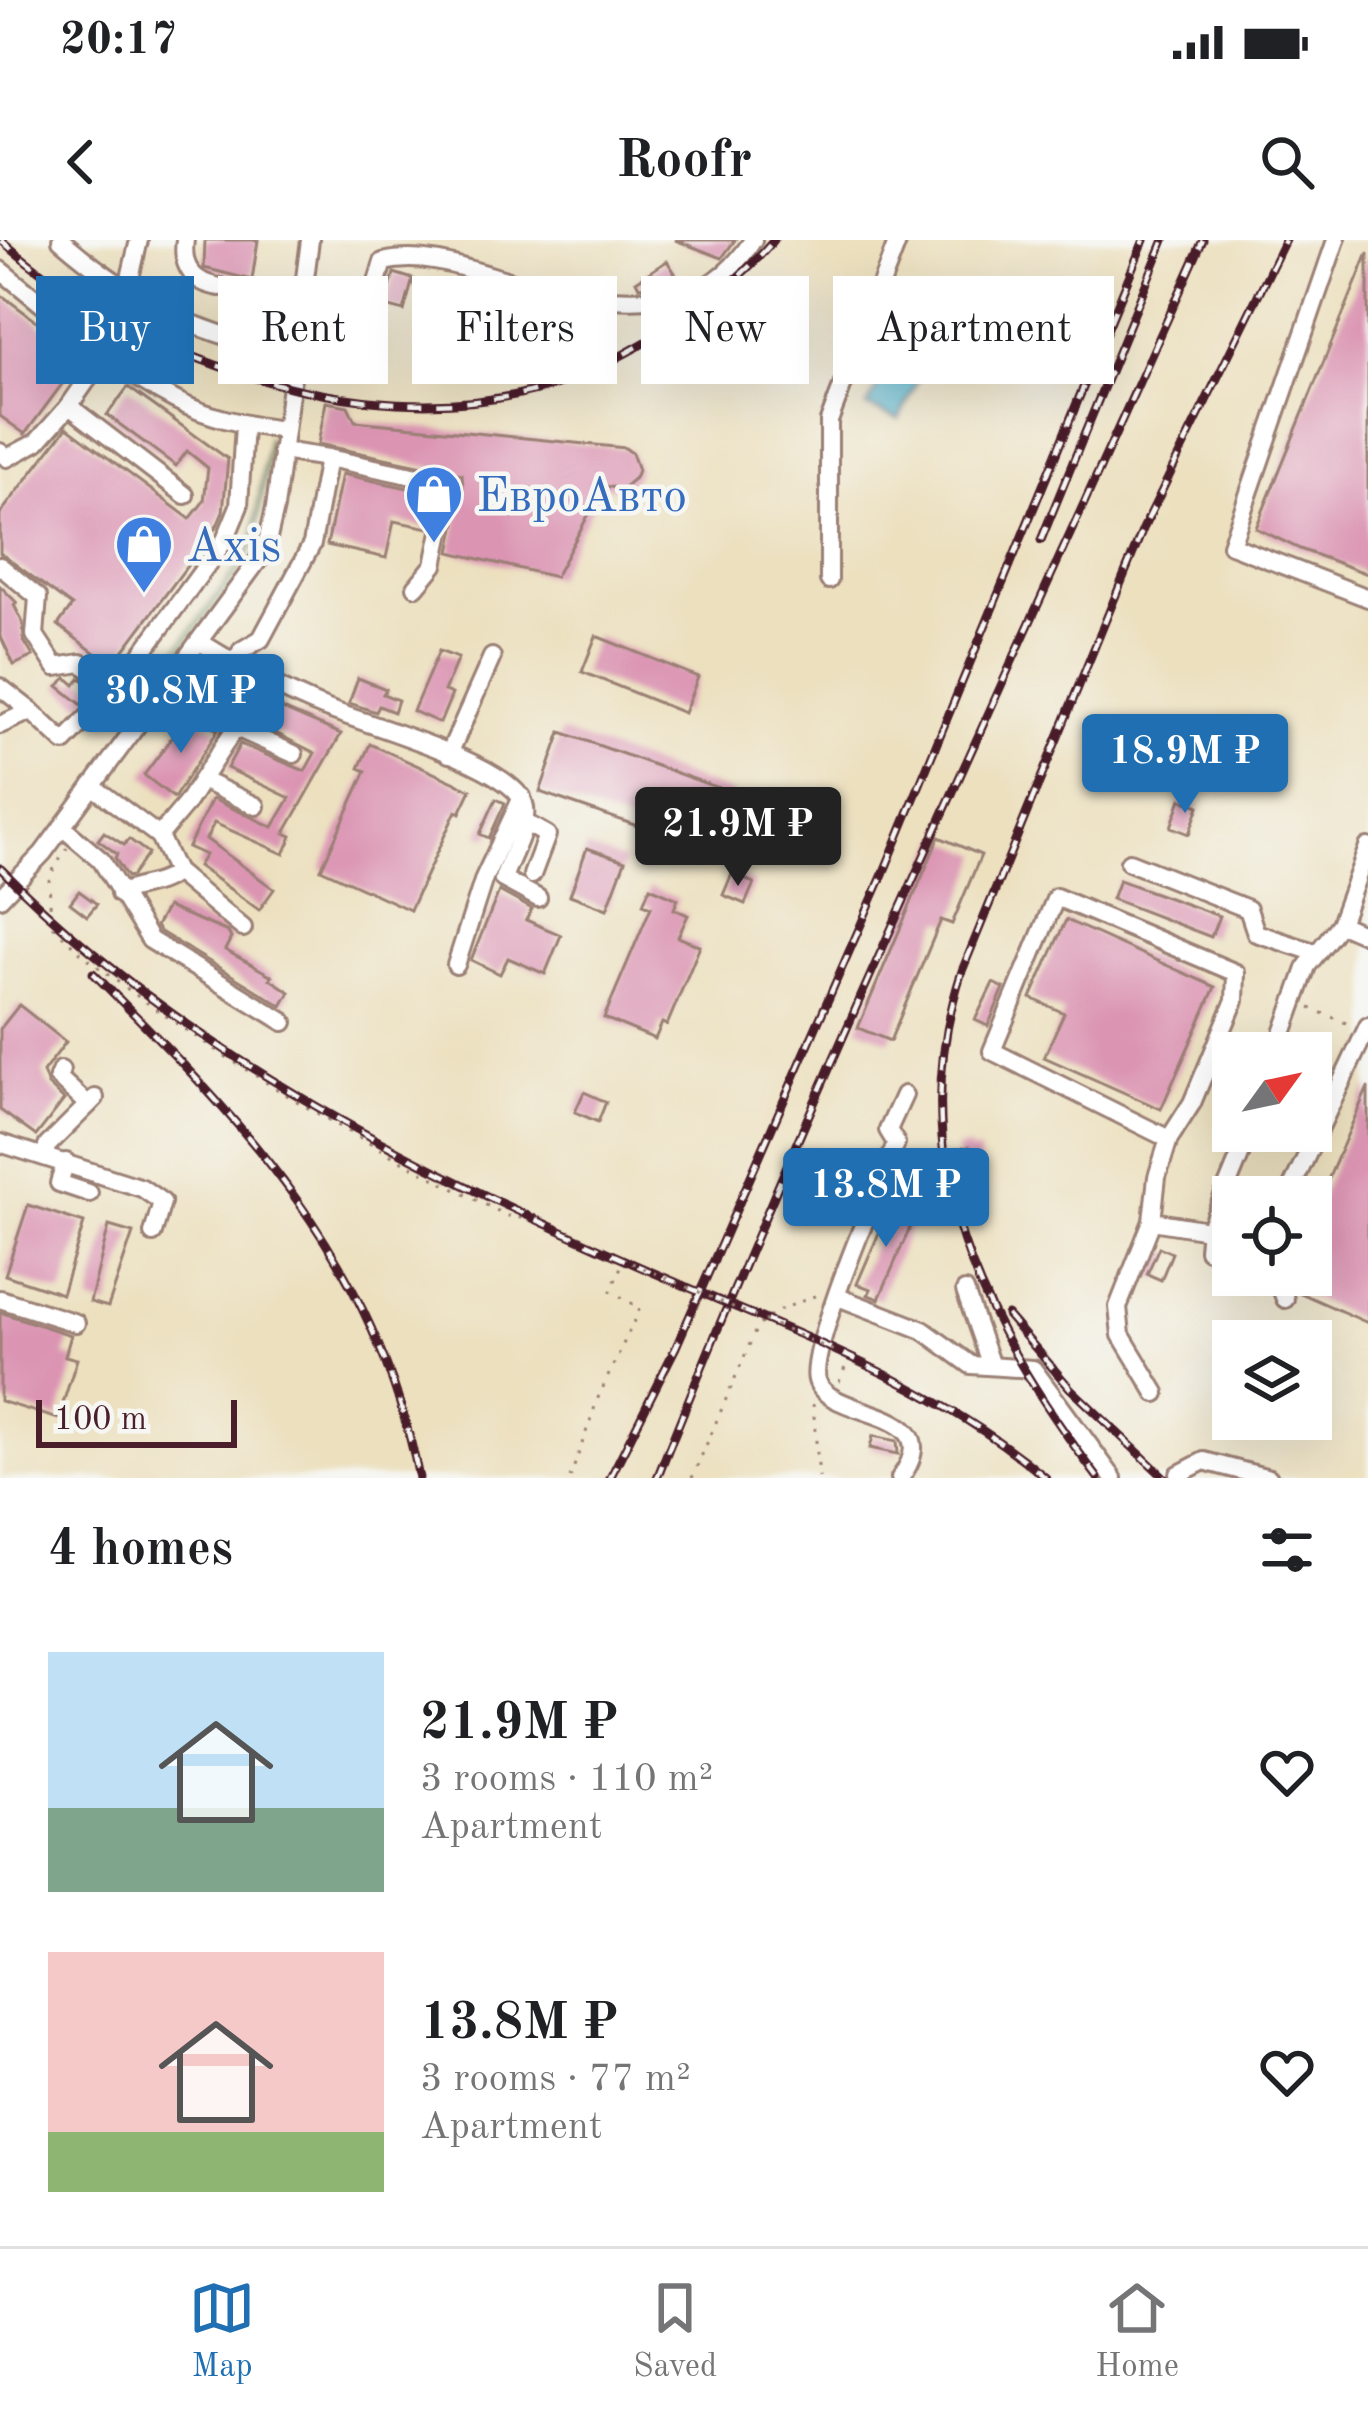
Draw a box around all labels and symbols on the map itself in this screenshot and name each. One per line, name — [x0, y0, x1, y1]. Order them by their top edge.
shop icon: ЕвроАвто — [403, 463, 465, 545]
place label: ЕвроАвто — [476, 474, 687, 522]
shop icon: Axis — [113, 513, 175, 595]
place label: Axis — [186, 524, 281, 572]
pin: 30.8M ₽ — [70, 654, 292, 756]
pin: 18.9M ₽ — [1074, 714, 1296, 816]
pin: 21.9M ₽ — [627, 787, 849, 889]
north arrow — [1212, 1032, 1332, 1152]
pin: 13.8M ₽ — [775, 1148, 997, 1250]
scale bar — [36, 1394, 237, 1447]

